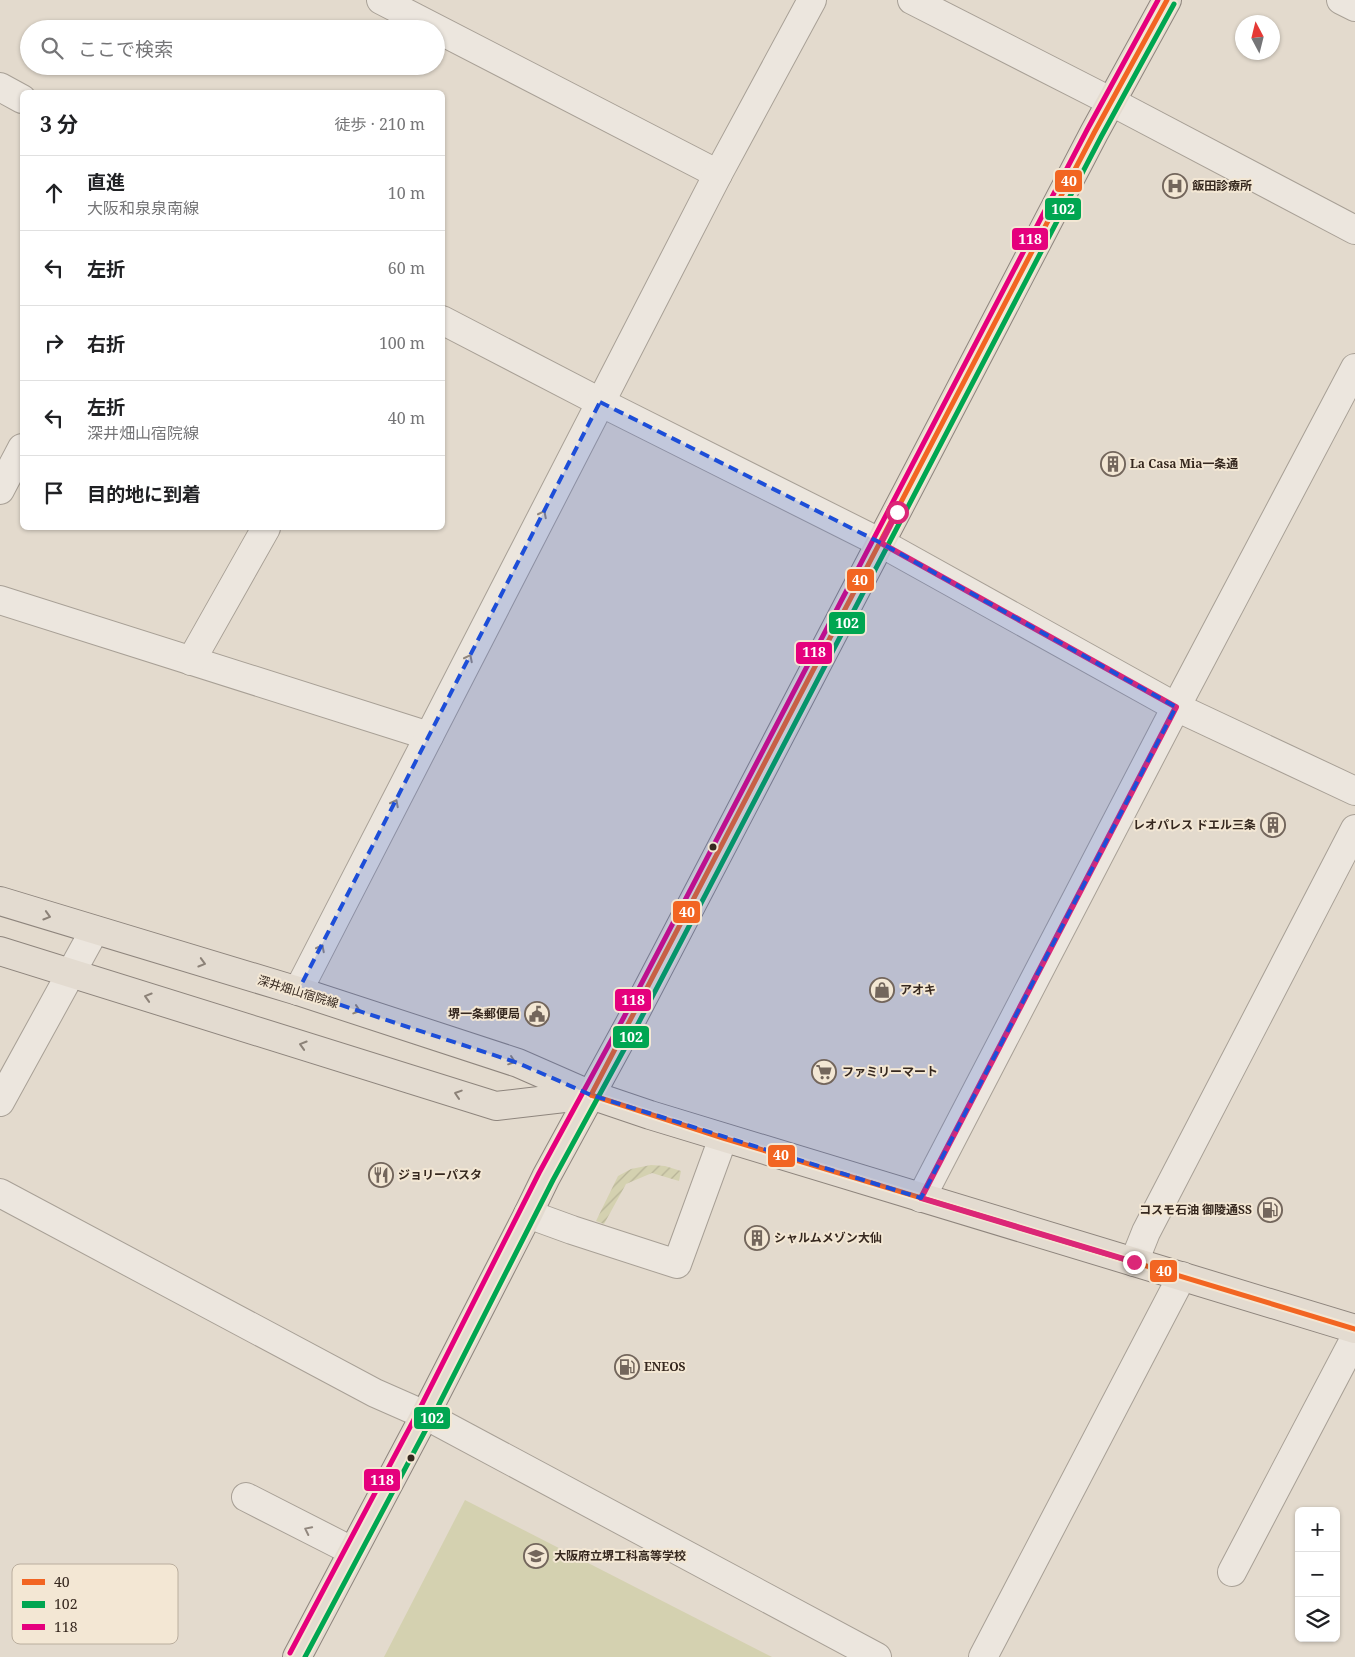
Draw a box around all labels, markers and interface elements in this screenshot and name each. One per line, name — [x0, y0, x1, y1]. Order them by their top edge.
north arrow — [1235, 15, 1280, 60]
search box — [20, 20, 445, 75]
icon: search — [38, 34, 66, 62]
text: ここで検索 — [78, 36, 173, 62]
text: 3 分 — [40, 110, 78, 138]
text: 徒歩 · 210 m — [335, 113, 425, 135]
text: 直進 — [87, 169, 125, 195]
line badge: 40 — [1054, 169, 1083, 193]
text: 40 — [1061, 171, 1077, 190]
hospital icon: 飯田診療所 — [1162, 173, 1188, 199]
place label: 飯田診療所 — [1192, 177, 1252, 194]
icon: ahead — [40, 179, 68, 207]
text: 10 m — [388, 182, 425, 204]
text: 大阪和泉泉南線 — [87, 197, 199, 219]
line badge: 102 — [1044, 197, 1082, 221]
text: 102 — [1051, 199, 1075, 218]
line badge: 118 — [1011, 227, 1049, 251]
text: 118 — [1018, 229, 1042, 248]
icon: left — [40, 254, 68, 282]
text: 左折 — [87, 256, 125, 282]
text: 60 m — [388, 257, 425, 279]
icon: right — [40, 329, 68, 357]
text: 右折 — [87, 331, 125, 357]
text: 100 m — [379, 332, 425, 354]
text: 左折 — [87, 394, 125, 420]
icon: left — [40, 404, 68, 432]
text: 40 m — [388, 407, 425, 429]
text: 深井畑山宿院線 — [87, 422, 199, 444]
building icon: La Casa Mia一条通 — [1100, 451, 1126, 477]
place label: La Casa Mia一条通 — [1130, 455, 1238, 472]
icon: arrive — [40, 479, 68, 507]
text: 目的地に到着 — [87, 481, 201, 507]
route start — [886, 501, 909, 524]
one-way arrow — [537, 510, 547, 519]
line badge: 40 — [846, 568, 875, 592]
text: 40 — [852, 570, 868, 589]
line badge: 102 — [828, 611, 866, 635]
text: 102 — [835, 613, 859, 632]
line badge: 118 — [795, 641, 833, 665]
text: 118 — [802, 642, 826, 661]
one-way arrow — [463, 655, 473, 664]
one-way arrow — [389, 799, 399, 808]
building icon: レオパレス ドエル三条 — [1260, 812, 1286, 838]
place label: レオパレス ドエル三条 — [1133, 816, 1256, 833]
unlabelled marker — [708, 842, 718, 852]
line badge: 40 — [672, 900, 701, 924]
text: 40 — [679, 902, 695, 921]
one-way arrow — [42, 910, 50, 920]
one-way arrow — [315, 944, 325, 953]
one-way arrow — [198, 957, 206, 967]
street label: 深井畑山宿院線 — [255, 971, 341, 1012]
shop icon: アオキ — [869, 977, 895, 1003]
place label: アオキ — [900, 981, 936, 998]
line badge: 118 — [614, 988, 652, 1012]
text: 118 — [621, 990, 645, 1009]
one-way arrow — [144, 992, 152, 1002]
public building icon: 堺一条郵便局 — [524, 1001, 550, 1027]
one-way arrow — [353, 1005, 361, 1015]
place label: 堺一条郵便局 — [448, 1005, 520, 1022]
line badge: 102 — [612, 1025, 650, 1049]
text: 102 — [619, 1027, 643, 1046]
one-way arrow — [299, 1041, 307, 1051]
one-way arrow — [507, 1055, 516, 1065]
supermarket icon: ファミリーマート — [811, 1059, 837, 1085]
place label: ファミリーマート — [842, 1063, 938, 1080]
one-way arrow — [454, 1090, 462, 1100]
line badge: 40 — [767, 1144, 796, 1168]
text: 40 — [773, 1145, 789, 1164]
restaurant icon: ジョリーパスタ — [368, 1162, 394, 1188]
place label: ジョリーパスタ — [398, 1166, 482, 1183]
fuel station icon: コスモ石油 御陵通SS — [1257, 1197, 1283, 1223]
place label: コスモ石油 御陵通SS — [1139, 1201, 1252, 1218]
building icon: シャルムメゾン大仙 — [744, 1225, 770, 1251]
place label: シャルムメゾン大仙 — [774, 1229, 882, 1246]
route end — [1123, 1251, 1146, 1274]
line badge: 40 — [1149, 1259, 1178, 1283]
text: 40 — [1156, 1261, 1172, 1280]
fuel station icon: ENEOS — [614, 1354, 640, 1380]
place label: ENEOS — [644, 1358, 686, 1375]
line badge: 102 — [413, 1406, 451, 1430]
text: 102 — [420, 1408, 444, 1427]
unlabelled marker — [406, 1453, 416, 1463]
line badge: 118 — [363, 1468, 401, 1492]
text: 118 — [370, 1470, 394, 1489]
map controls — [1295, 1507, 1340, 1642]
button: + — [1295, 1507, 1340, 1552]
one-way arrow — [305, 1526, 314, 1536]
school or university icon: 大阪府立堺工科高等学校 — [523, 1543, 549, 1569]
place label: 大阪府立堺工科高等学校 — [554, 1547, 686, 1564]
button: − — [1295, 1552, 1340, 1597]
legend — [12, 1564, 178, 1644]
text: 40 — [54, 1572, 70, 1591]
text: 102 — [54, 1594, 77, 1613]
button: layers — [1295, 1597, 1340, 1642]
text: 118 — [54, 1617, 78, 1636]

